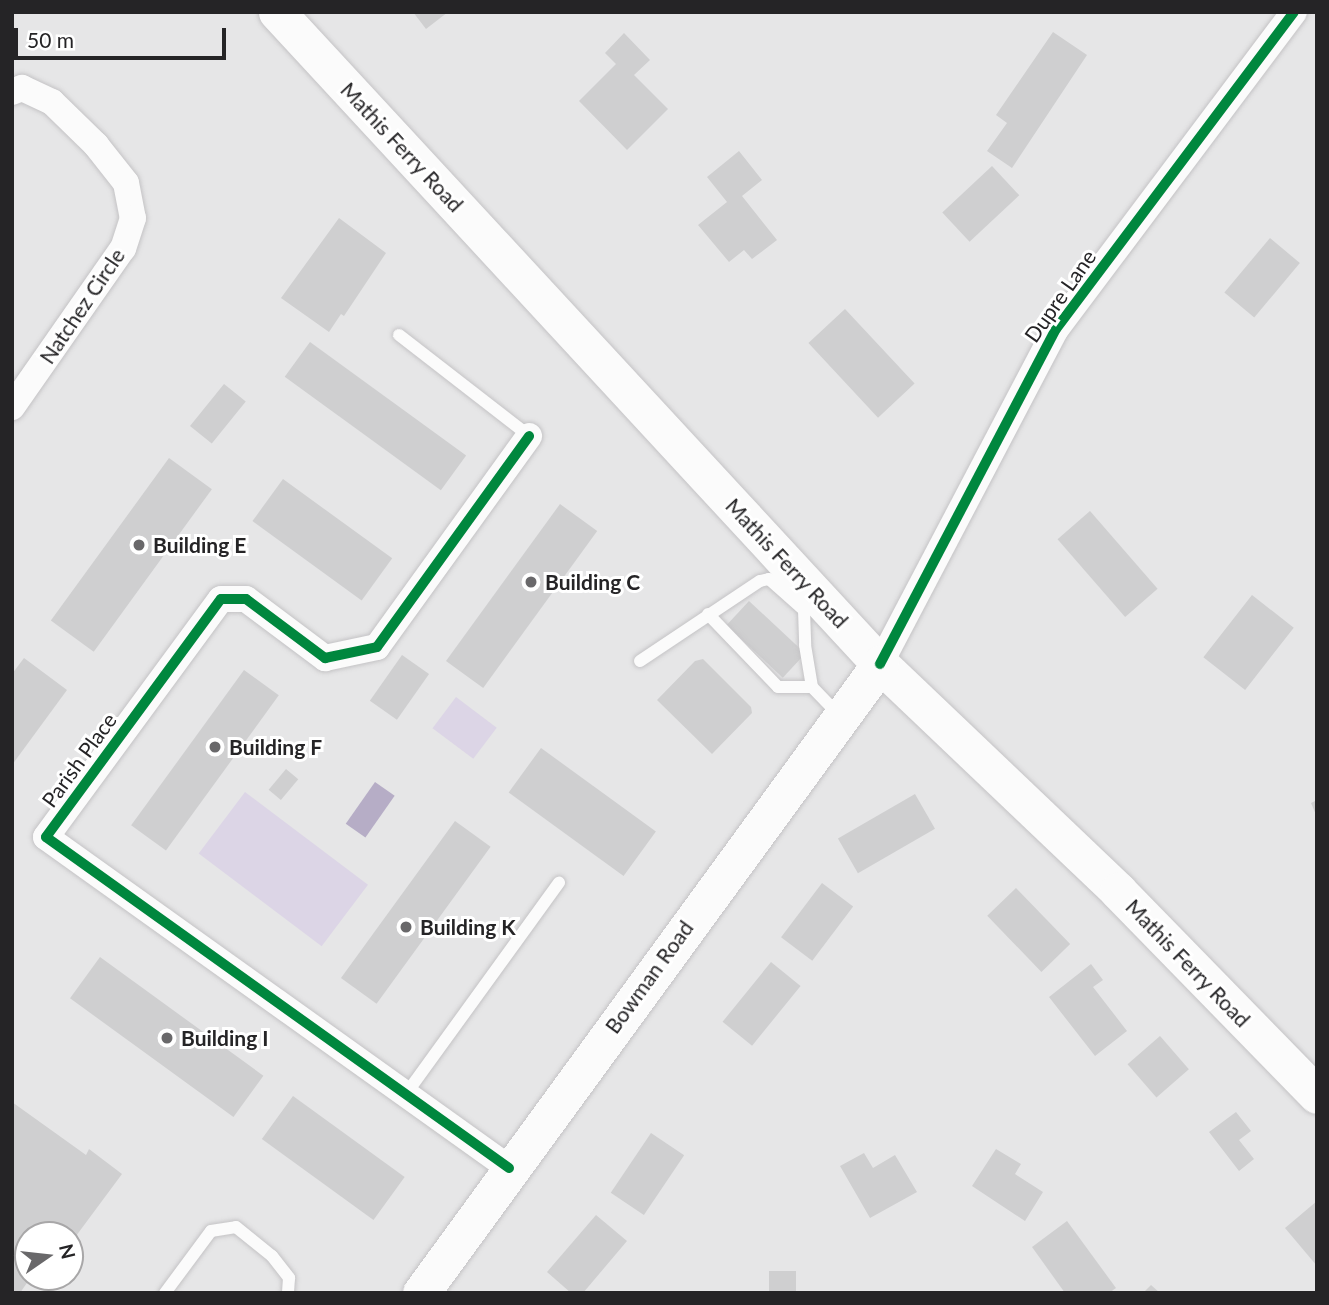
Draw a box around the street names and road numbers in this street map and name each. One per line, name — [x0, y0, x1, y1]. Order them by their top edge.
street label: Mathis Ferry Road — [335, 77, 469, 217]
street label: Natchez Circle — [34, 244, 130, 368]
street label: Dupre Lane — [1019, 245, 1101, 347]
street label: Mathis Ferry Road — [720, 493, 854, 633]
street label: Parish Place — [36, 708, 122, 812]
street label: Mathis Ferry Road — [1120, 894, 1256, 1032]
street label: Bowman Road — [600, 916, 698, 1038]

